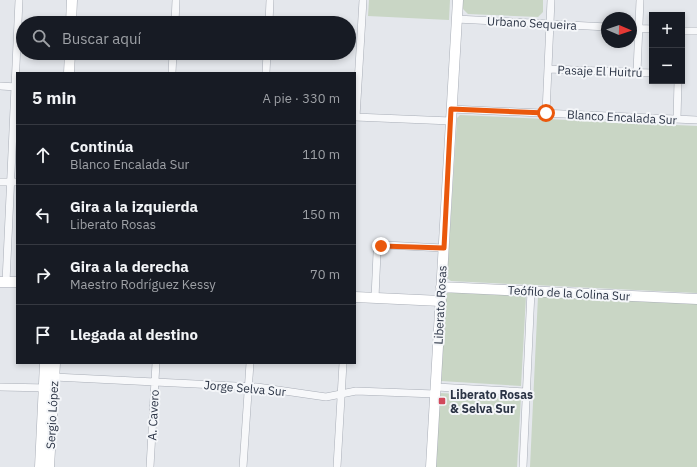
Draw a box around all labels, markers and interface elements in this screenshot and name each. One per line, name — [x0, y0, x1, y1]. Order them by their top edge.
north arrow — [601, 12, 637, 48]
map controls — [649, 12, 685, 84]
button: + — [649, 12, 685, 48]
street label: Urbano Sequeira — [487, 13, 578, 33]
search box — [16, 16, 356, 60]
icon: search — [30, 27, 52, 49]
text: Buscar aquí — [62, 29, 141, 48]
button: − — [649, 48, 685, 84]
street label: Pasaje El Huitrú — [557, 62, 643, 80]
text: 5 min — [32, 87, 76, 109]
text: A pie · 330 m — [262, 90, 340, 107]
route start — [537, 104, 555, 122]
street label: Blanco Encalada Sur — [567, 107, 678, 127]
text: Continúa — [70, 137, 134, 156]
icon: ahead — [32, 144, 54, 166]
text: 110 m — [302, 146, 340, 163]
text: Blanco Encalada Sur — [70, 156, 189, 173]
text: Gira a la izquierda — [70, 197, 198, 216]
icon: left — [32, 204, 54, 226]
text: 150 m — [302, 206, 340, 223]
text: Liberato Rosas — [70, 216, 156, 233]
route end — [372, 237, 390, 255]
text: Gira a la derecha — [70, 257, 189, 276]
icon: right — [32, 264, 54, 286]
street label: Liberato Rosas — [430, 265, 450, 345]
text: 70 m — [310, 266, 340, 283]
text: Maestro Rodríguez Kessy — [70, 276, 216, 293]
street label: Teófilo de la Colina Sur — [507, 282, 631, 304]
icon: arrive — [32, 324, 54, 346]
text: Llegada al destino — [70, 325, 198, 344]
street label: Jorge Selva Sur — [203, 377, 287, 399]
street label: Sergio López — [43, 380, 61, 449]
place label: Liberato Rosas & Selva Sur — [450, 387, 533, 416]
street label: A. Cavero — [144, 389, 162, 441]
marker: Liberato Rosas & Selva Sur — [437, 396, 447, 406]

